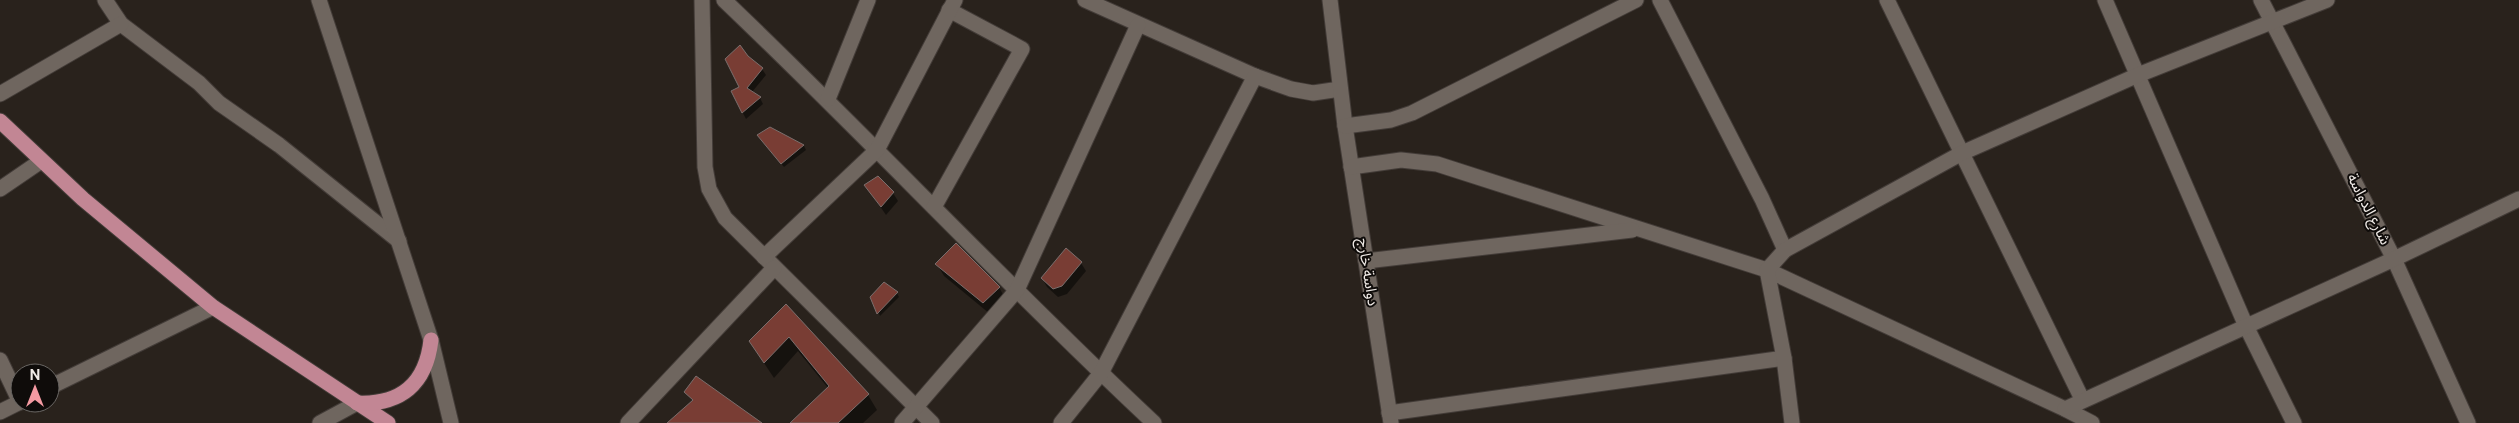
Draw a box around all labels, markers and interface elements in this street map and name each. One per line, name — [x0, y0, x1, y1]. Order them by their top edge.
street label: شارع الدواسة — [2341, 170, 2395, 249]
street label: دواسة خارج — [1351, 237, 1382, 308]
north arrow — [10, 363, 60, 413]
text: N — [30, 367, 40, 383]

